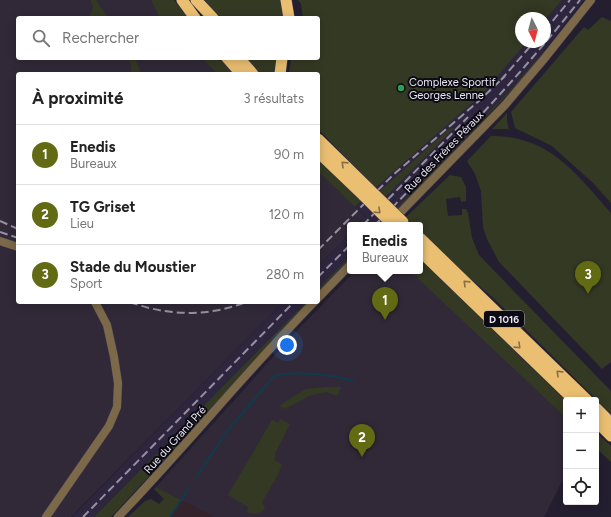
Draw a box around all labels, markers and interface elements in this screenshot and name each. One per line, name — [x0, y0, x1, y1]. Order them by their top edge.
north arrow — [515, 12, 551, 48]
search box — [16, 16, 320, 60]
icon: search — [30, 27, 52, 49]
text: Rechercher — [62, 29, 139, 47]
place label: Complexe Sportif Georges Lenne — [409, 76, 496, 102]
marker: Complexe Sportif Georges Lenne — [396, 83, 406, 93]
text: À proximité — [32, 88, 123, 108]
text: 3 résultats — [244, 91, 304, 106]
street label: Rue des Frères Péraux — [402, 108, 487, 195]
text: Enedis — [70, 138, 116, 156]
text: 1 — [42, 147, 48, 162]
text: 90 m — [274, 147, 304, 162]
text: Bureaux — [70, 156, 117, 171]
one-way arrow — [341, 162, 349, 169]
text: TG Griset — [70, 198, 136, 216]
one-way arrow — [373, 206, 381, 214]
text: 2 — [41, 207, 49, 222]
text: 120 m — [269, 207, 304, 222]
text: Lieu — [70, 216, 94, 231]
popup — [347, 222, 423, 274]
text: Enedis — [362, 232, 407, 250]
text: Bureaux — [362, 250, 408, 265]
text: Stade du Moustier — [70, 258, 196, 276]
pin: 3 — [575, 261, 601, 294]
text: 3 — [41, 267, 49, 282]
text: 280 m — [266, 267, 304, 282]
text: Sport — [70, 276, 103, 291]
one-way arrow — [463, 280, 471, 287]
pin: 1 — [372, 287, 398, 320]
road number: D 1016 — [484, 311, 524, 327]
your location — [277, 335, 297, 355]
one-way arrow — [513, 341, 521, 349]
one-way arrow — [556, 370, 564, 378]
map controls — [563, 397, 599, 505]
button: + — [563, 397, 599, 433]
street label: Rue du Grand Pré — [141, 404, 209, 476]
pin: 2 — [349, 424, 375, 457]
button: − — [563, 433, 599, 469]
button: locate — [563, 469, 599, 505]

